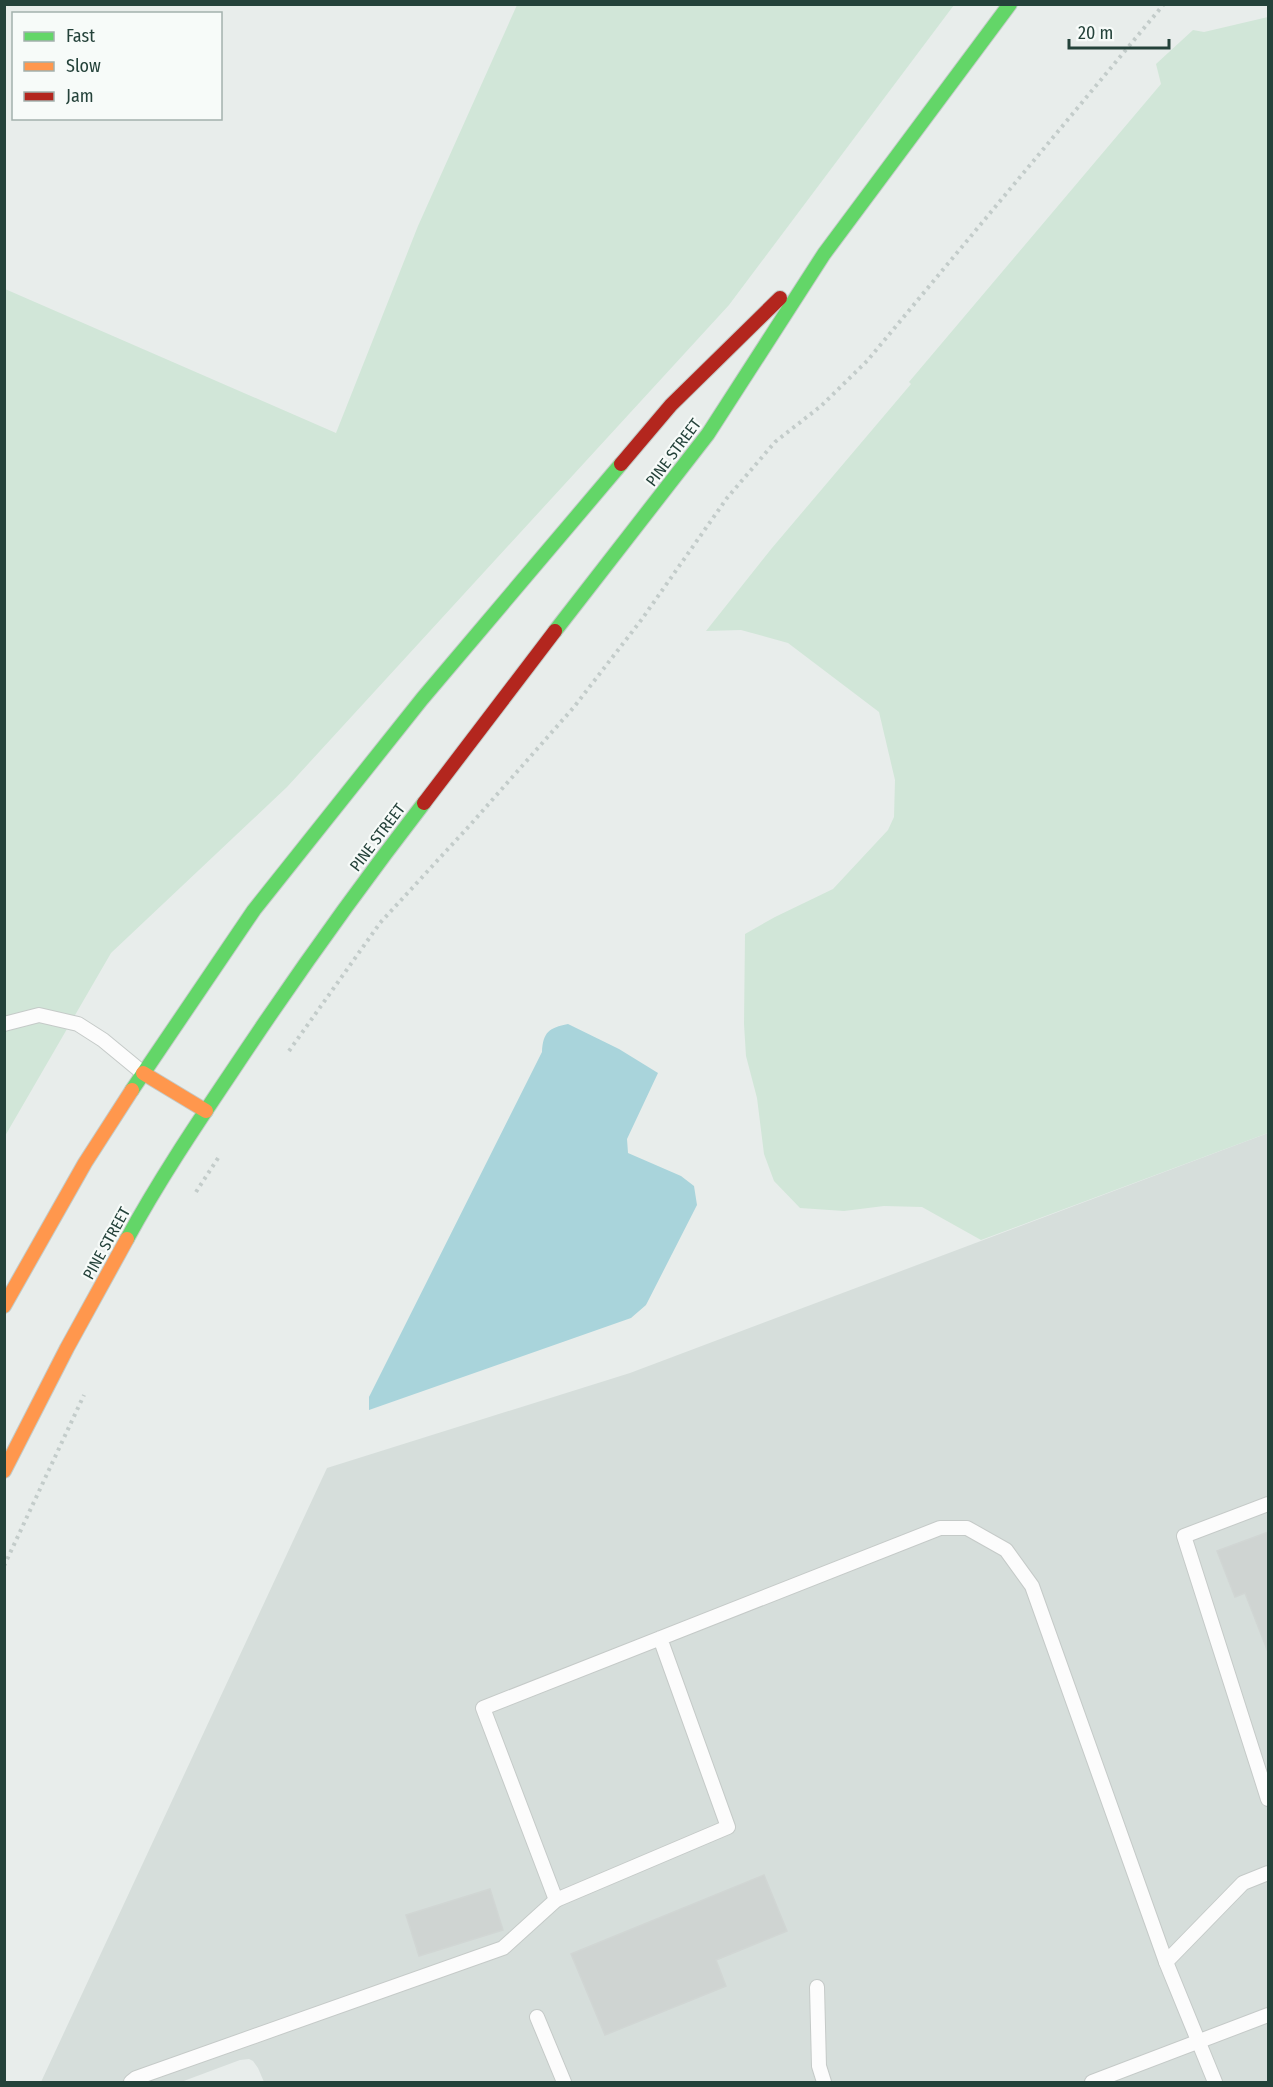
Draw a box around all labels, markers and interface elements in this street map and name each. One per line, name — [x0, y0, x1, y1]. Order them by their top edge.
legend — [12, 12, 222, 120]
scale bar — [1069, 12, 1170, 50]
text: 20 m — [1078, 22, 1113, 44]
text: Fast — [66, 25, 95, 47]
text: Slow — [66, 55, 101, 77]
text: Jam — [66, 85, 94, 107]
street label: PINE STREET — [642, 414, 705, 490]
street label: PINE STREET — [346, 799, 409, 875]
street label: PINE STREET — [79, 1203, 134, 1283]

